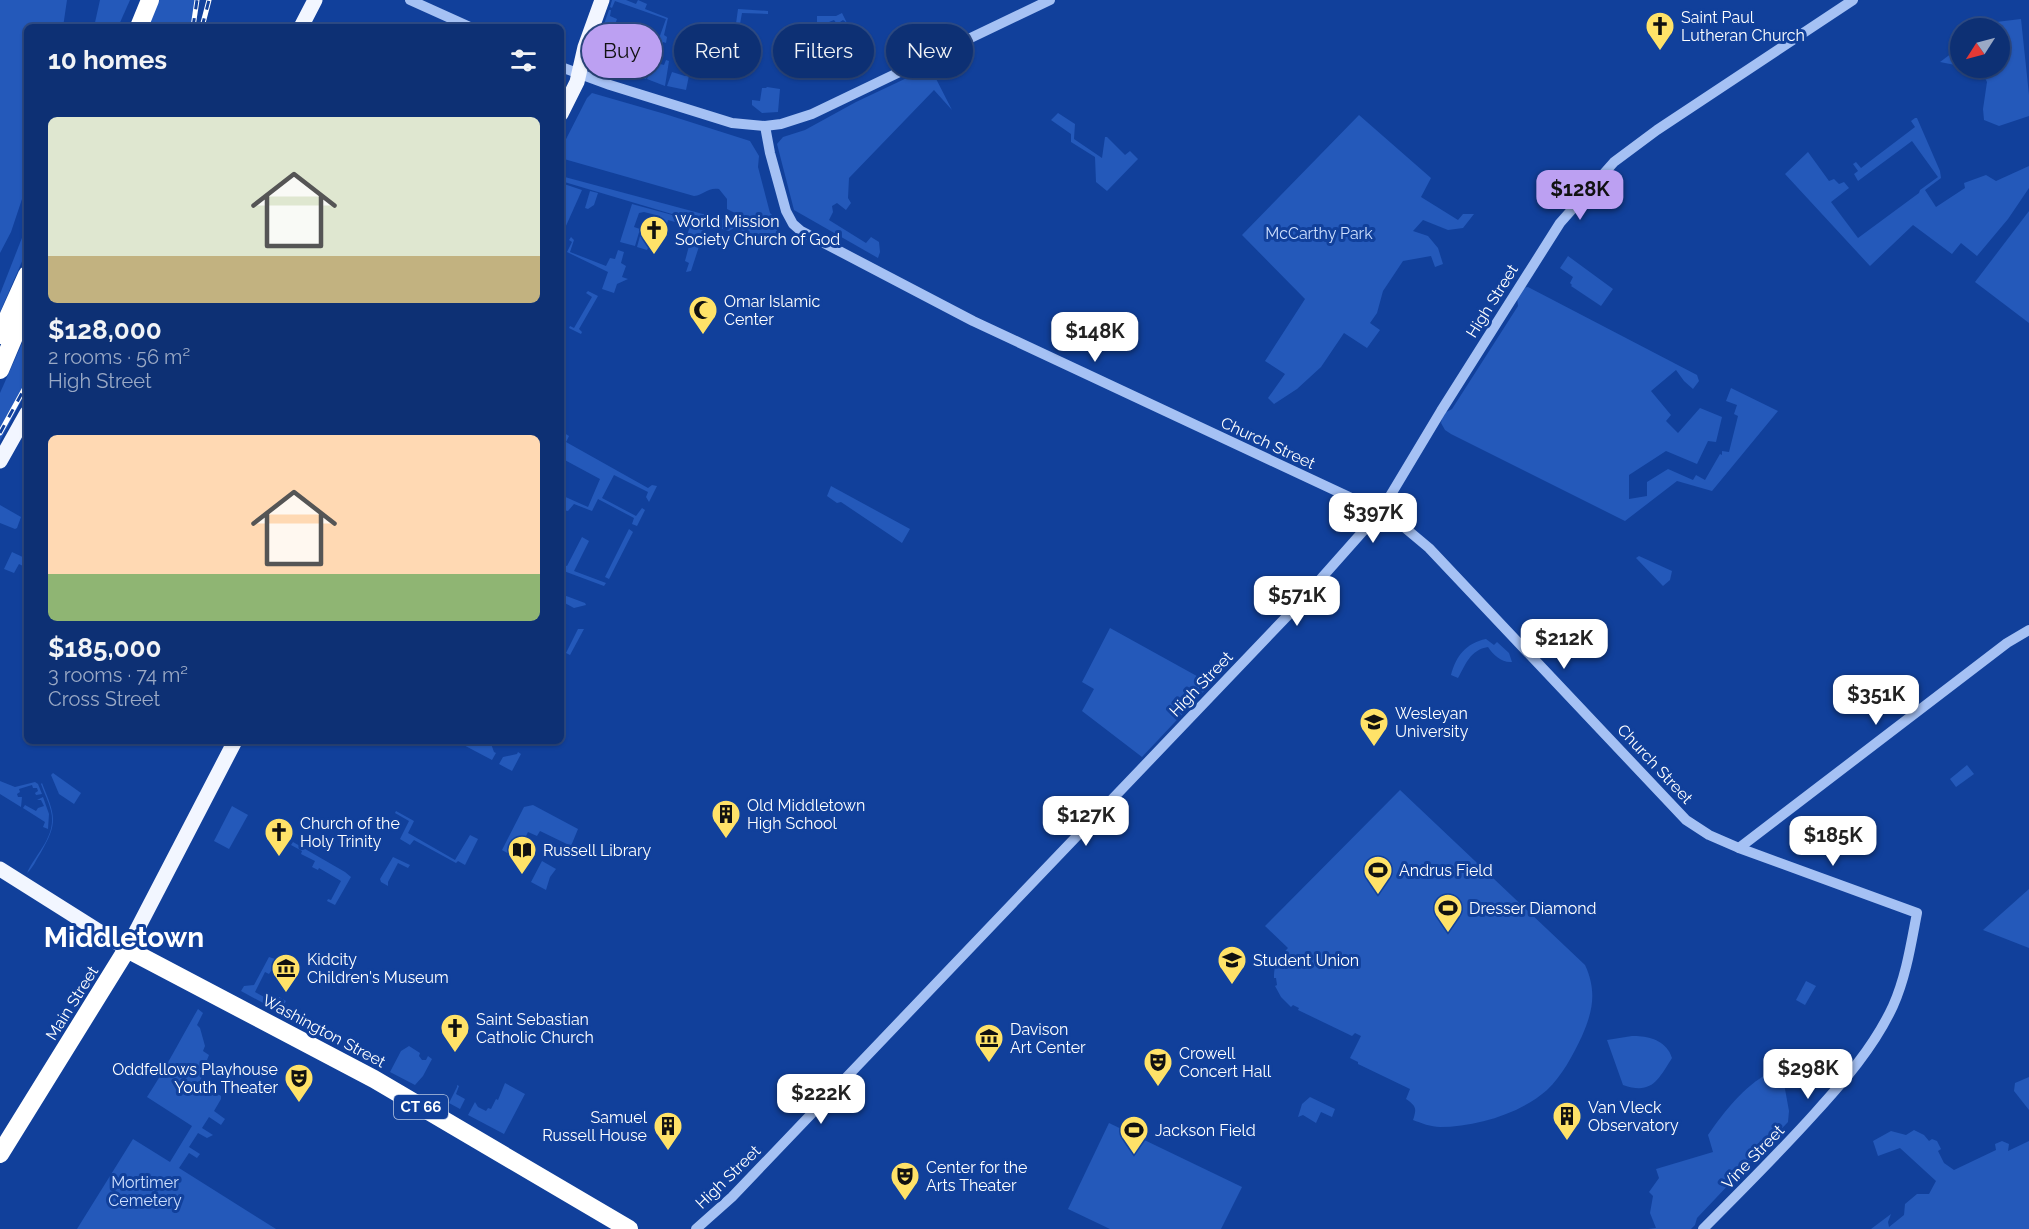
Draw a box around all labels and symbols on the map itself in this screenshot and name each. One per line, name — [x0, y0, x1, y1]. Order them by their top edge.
place label: Saint Paul Lutheran Church — [1681, 8, 1805, 45]
church icon: Saint Paul Lutheran Church — [1644, 10, 1676, 52]
north arrow — [1950, 18, 2010, 78]
pin: $128K — [1538, 170, 1622, 221]
place label: World Mission Society Church of God — [675, 212, 840, 249]
church icon: World Mission Society Church of God — [638, 214, 670, 256]
park label: McCarthy Park — [1265, 224, 1373, 243]
street label: High Street — [1462, 260, 1522, 341]
place label: Omar Islamic Center — [724, 292, 821, 329]
mosque icon: Omar Islamic Center — [687, 294, 719, 336]
pin: $148K — [1053, 312, 1137, 363]
street label: Church Street — [1218, 413, 1319, 473]
pin: $397K — [1331, 493, 1415, 544]
pin: $571K — [1255, 576, 1339, 627]
pin: $212K — [1522, 619, 1606, 670]
street label: High Street — [1165, 647, 1237, 720]
pin: $351K — [1834, 675, 1918, 726]
place label: Wesleyan University — [1395, 704, 1469, 741]
school or university icon: Wesleyan University — [1358, 706, 1390, 748]
street label: Church Street — [1613, 720, 1697, 808]
place label: Old Middletown High School — [747, 796, 865, 833]
pin: $127K — [1044, 796, 1128, 847]
building icon: Old Middletown High School — [710, 798, 742, 840]
place label: Church of the Holy Trinity — [300, 814, 400, 851]
church icon: Church of the Holy Trinity — [263, 816, 295, 858]
pin: $185K — [1791, 816, 1875, 867]
library icon: Russell Library — [506, 834, 538, 876]
place label: Russell Library — [543, 841, 652, 860]
sports icon: Andrus Field — [1362, 854, 1394, 896]
place label: Andrus Field — [1399, 861, 1493, 880]
sports icon: Dresser Diamond — [1432, 892, 1464, 934]
place label: Dresser Diamond — [1469, 899, 1597, 918]
district label: Middletown — [44, 921, 204, 954]
school or university icon: Student Union — [1216, 944, 1248, 986]
place label: Kidcity Children's Museum — [307, 950, 449, 987]
place label: Student Union — [1253, 951, 1359, 970]
museum icon: Kidcity Children's Museum — [270, 952, 302, 994]
street label: Main Street — [42, 962, 103, 1044]
street label: Washington Street — [259, 990, 389, 1072]
place label: Saint Sebastian Catholic Church — [476, 1010, 594, 1047]
church icon: Saint Sebastian Catholic Church — [439, 1012, 471, 1054]
place label: Davison Art Center — [1010, 1020, 1086, 1057]
museum icon: Davison Art Center — [973, 1022, 1005, 1064]
place label: Crowell Concert Hall — [1179, 1044, 1272, 1081]
theatre icon: Crowell Concert Hall — [1142, 1046, 1174, 1088]
pin: $298K — [1766, 1049, 1850, 1100]
place label: Oddfellows Playhouse Youth Theater — [112, 1060, 278, 1097]
theatre icon: Oddfellows Playhouse Youth Theater — [283, 1062, 315, 1104]
pin: $222K — [779, 1074, 863, 1125]
road number: CT 66 — [394, 1095, 448, 1119]
place label: Van Vleck Observatory — [1588, 1098, 1679, 1135]
building icon: Van Vleck Observatory — [1551, 1100, 1583, 1142]
place label: Samuel Russell House — [542, 1108, 648, 1145]
building icon: Samuel Russell House — [652, 1110, 684, 1152]
sports icon: Jackson Field — [1118, 1114, 1150, 1156]
place label: Jackson Field — [1155, 1121, 1256, 1140]
street label: Vine Street — [1718, 1121, 1789, 1193]
street label: High Street — [692, 1141, 765, 1213]
place label: Center for the Arts Theater — [926, 1158, 1028, 1195]
theatre icon: Center for the Arts Theater — [889, 1160, 921, 1202]
park label: Mortimer Cemetery — [108, 1173, 182, 1210]

